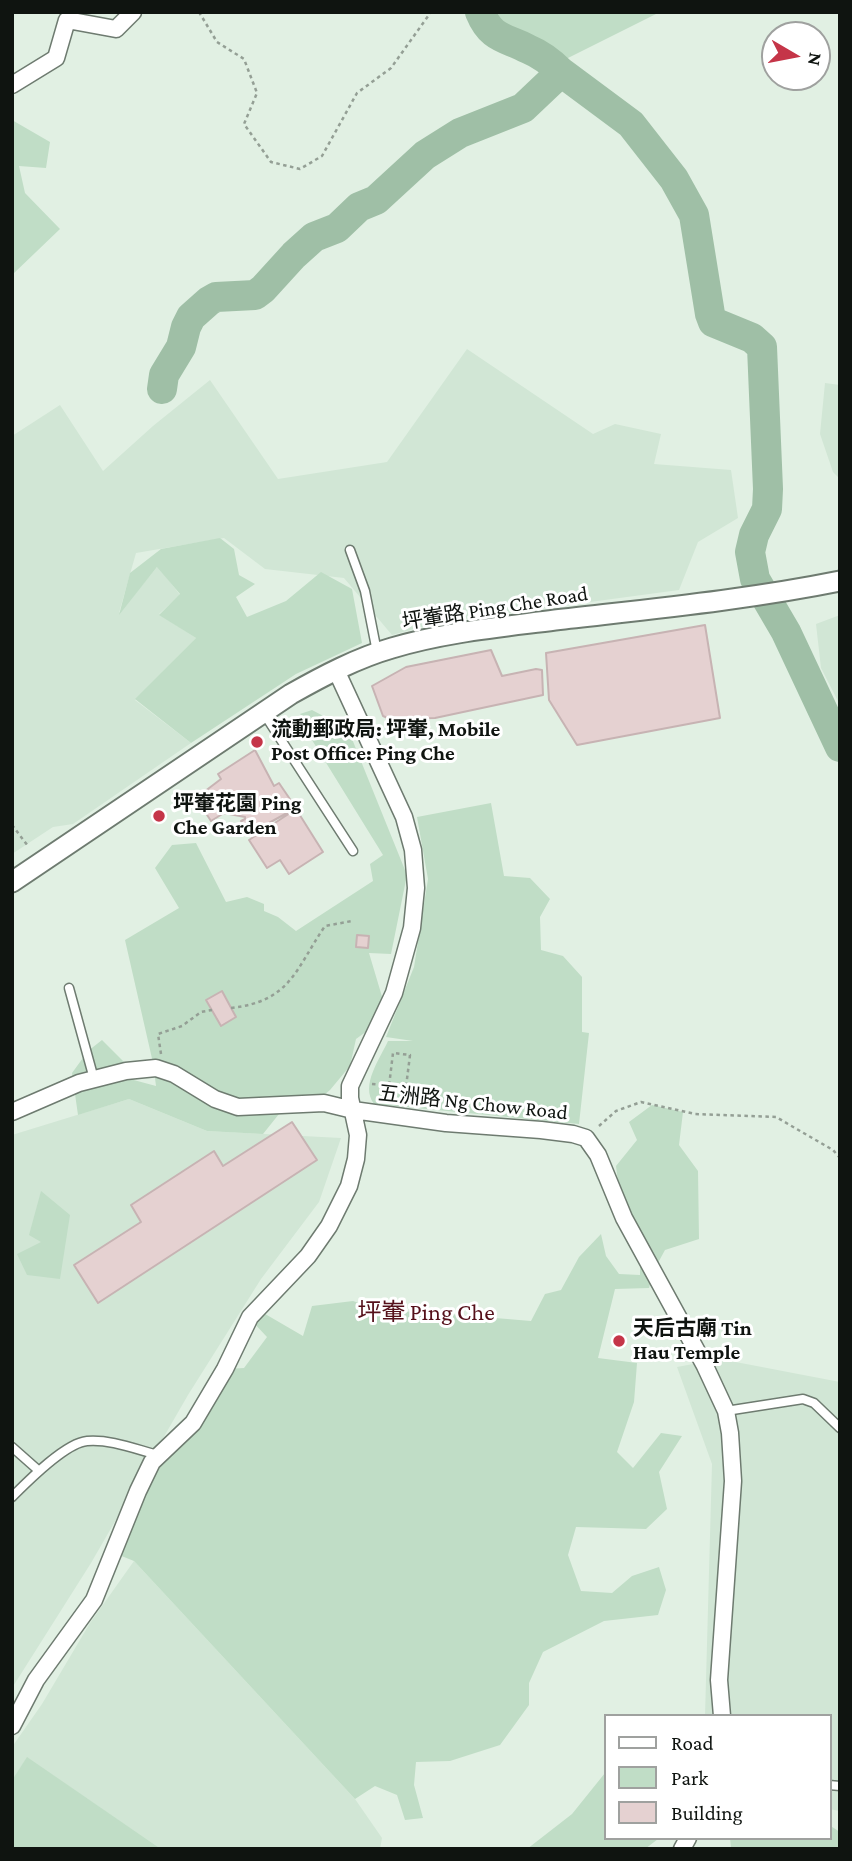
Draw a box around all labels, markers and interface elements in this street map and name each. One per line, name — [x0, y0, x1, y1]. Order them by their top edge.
north arrow — [761, 21, 831, 91]
text: N — [804, 51, 827, 68]
street label: 坪輋路 Ping Che Road — [400, 581, 590, 635]
place label: 流動郵政局: 坪輋, Mobile Post Office: Ping Che — [271, 717, 500, 767]
marker: 流動郵政局: 坪輋, Mobile Post Office: Ping Che — [249, 734, 265, 750]
place label: 坪輋花園 Ping Che Garden — [173, 791, 301, 841]
marker: 坪輋花園 Ping Che Garden — [151, 808, 167, 824]
street label: 五洲路 Ng Chow Road — [377, 1081, 569, 1125]
district label: 坪輋 Ping Che — [357, 1299, 495, 1327]
place label: 天后古廟 Tin Hau Temple — [633, 1316, 752, 1366]
marker: 天后古廟 Tin Hau Temple — [611, 1333, 627, 1349]
legend — [604, 1714, 831, 1840]
text: Road — [671, 1731, 714, 1755]
text: Park — [671, 1766, 708, 1790]
text: Building — [671, 1801, 743, 1825]

